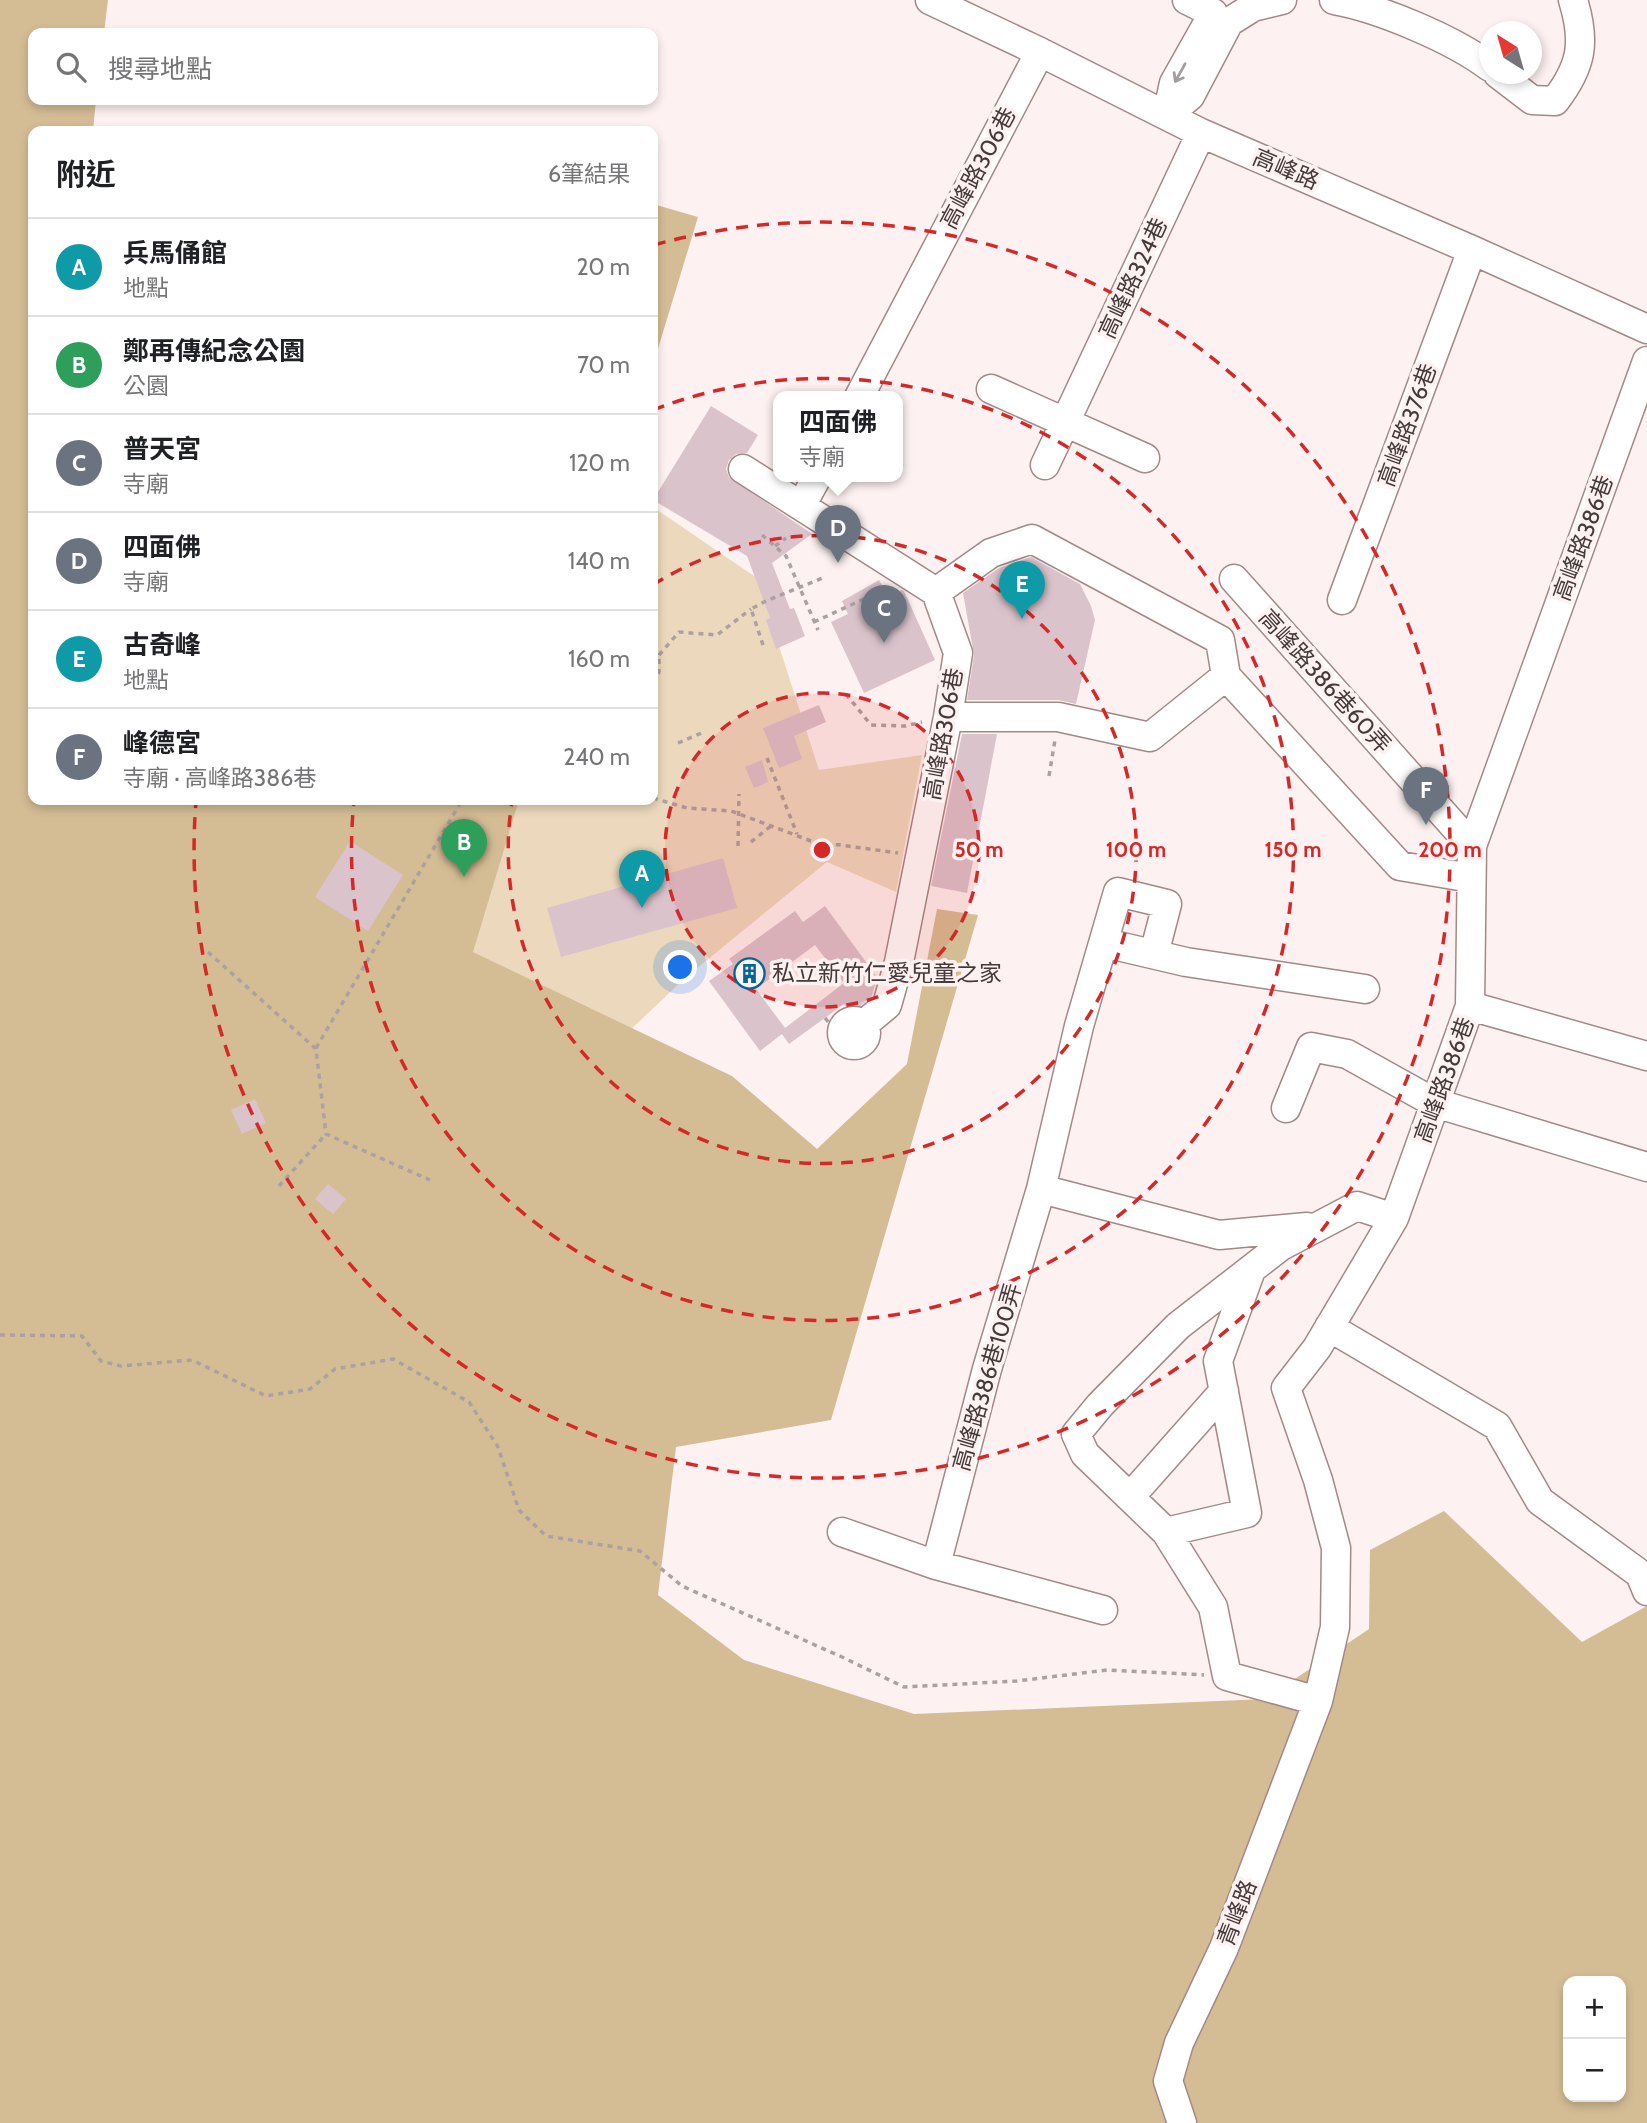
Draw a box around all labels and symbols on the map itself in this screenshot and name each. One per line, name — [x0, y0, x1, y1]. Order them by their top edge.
north arrow — [1479, 21, 1542, 84]
one-way arrow — [1173, 62, 1186, 83]
street label: 高峰路306巷 — [934, 102, 1022, 234]
street label: 高峰路 — [1249, 143, 1323, 195]
street label: 高峰路324巷 — [1093, 213, 1173, 343]
street label: 高峰路376巷 — [1372, 360, 1442, 490]
street label: 高峰路386巷 — [1547, 471, 1619, 605]
pin: D — [815, 505, 861, 563]
pin: E — [999, 561, 1045, 619]
pin: C — [861, 585, 907, 643]
street label: 高峰路386巷60弄 — [1253, 603, 1397, 759]
street label: 高峰路306巷 — [918, 666, 968, 802]
pin: F — [1403, 767, 1449, 825]
pin: B — [441, 819, 487, 877]
text: 50 m — [954, 837, 1004, 862]
text: 100 m — [1106, 837, 1166, 862]
text: 150 m — [1265, 837, 1321, 862]
text: 200 m — [1418, 837, 1482, 862]
centre of rings — [810, 838, 834, 862]
pin: A — [619, 850, 665, 908]
your location — [663, 950, 697, 984]
building icon: 私立新竹仁愛兒童之家 — [732, 956, 766, 990]
place label: 私立新竹仁愛兒童之家 — [772, 959, 1002, 987]
street label: 高峰路386巷 — [1408, 1013, 1480, 1147]
street label: 高峰路386巷100弄 — [947, 1280, 1027, 1474]
street label: 青峰路 — [1212, 1876, 1262, 1950]

